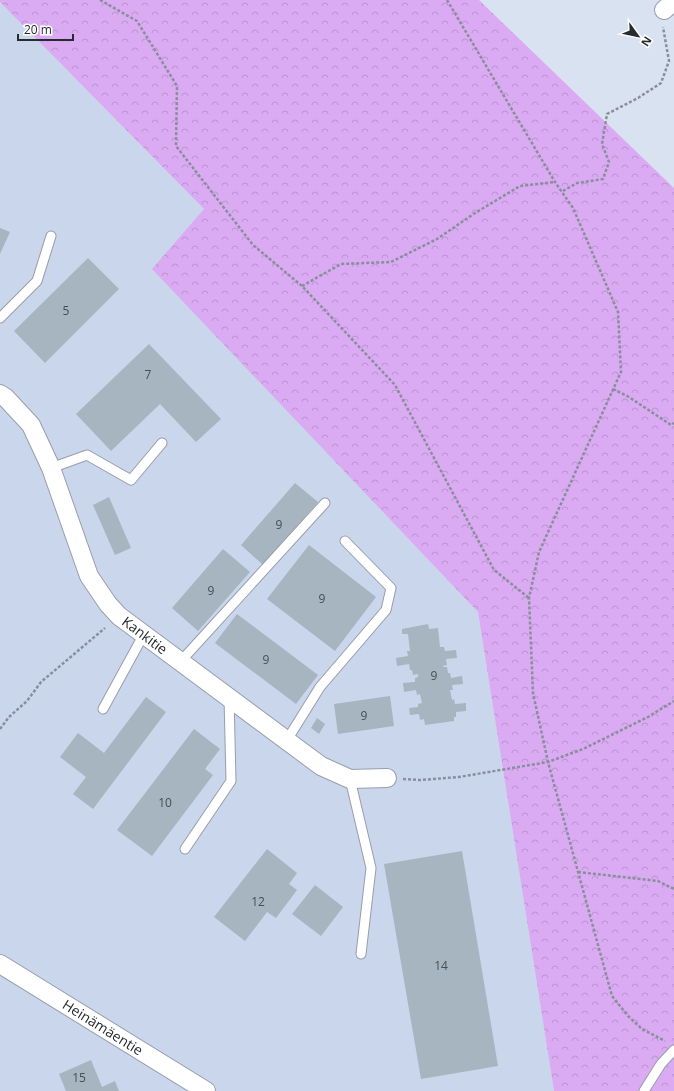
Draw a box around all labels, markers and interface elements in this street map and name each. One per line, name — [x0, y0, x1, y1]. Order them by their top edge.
scale bar — [18, 16, 73, 42]
north arrow — [618, 16, 658, 56]
text: 20 m — [24, 21, 52, 38]
text: N — [638, 34, 656, 50]
house number: 5 — [63, 302, 70, 319]
house number: 7 — [145, 366, 152, 383]
house number: 9 — [276, 516, 283, 533]
house number: 9 — [208, 582, 215, 599]
house number: 9 — [319, 590, 326, 607]
street label: Kankitie — [118, 612, 172, 658]
house number: 9 — [263, 651, 270, 668]
house number: 9 — [431, 667, 438, 684]
house number: 9 — [361, 707, 368, 724]
house number: 10 — [158, 794, 172, 811]
house number: 12 — [251, 893, 265, 910]
house number: 14 — [434, 957, 448, 974]
street label: Heinämäentie — [59, 995, 147, 1059]
house number: 15 — [72, 1069, 86, 1086]

